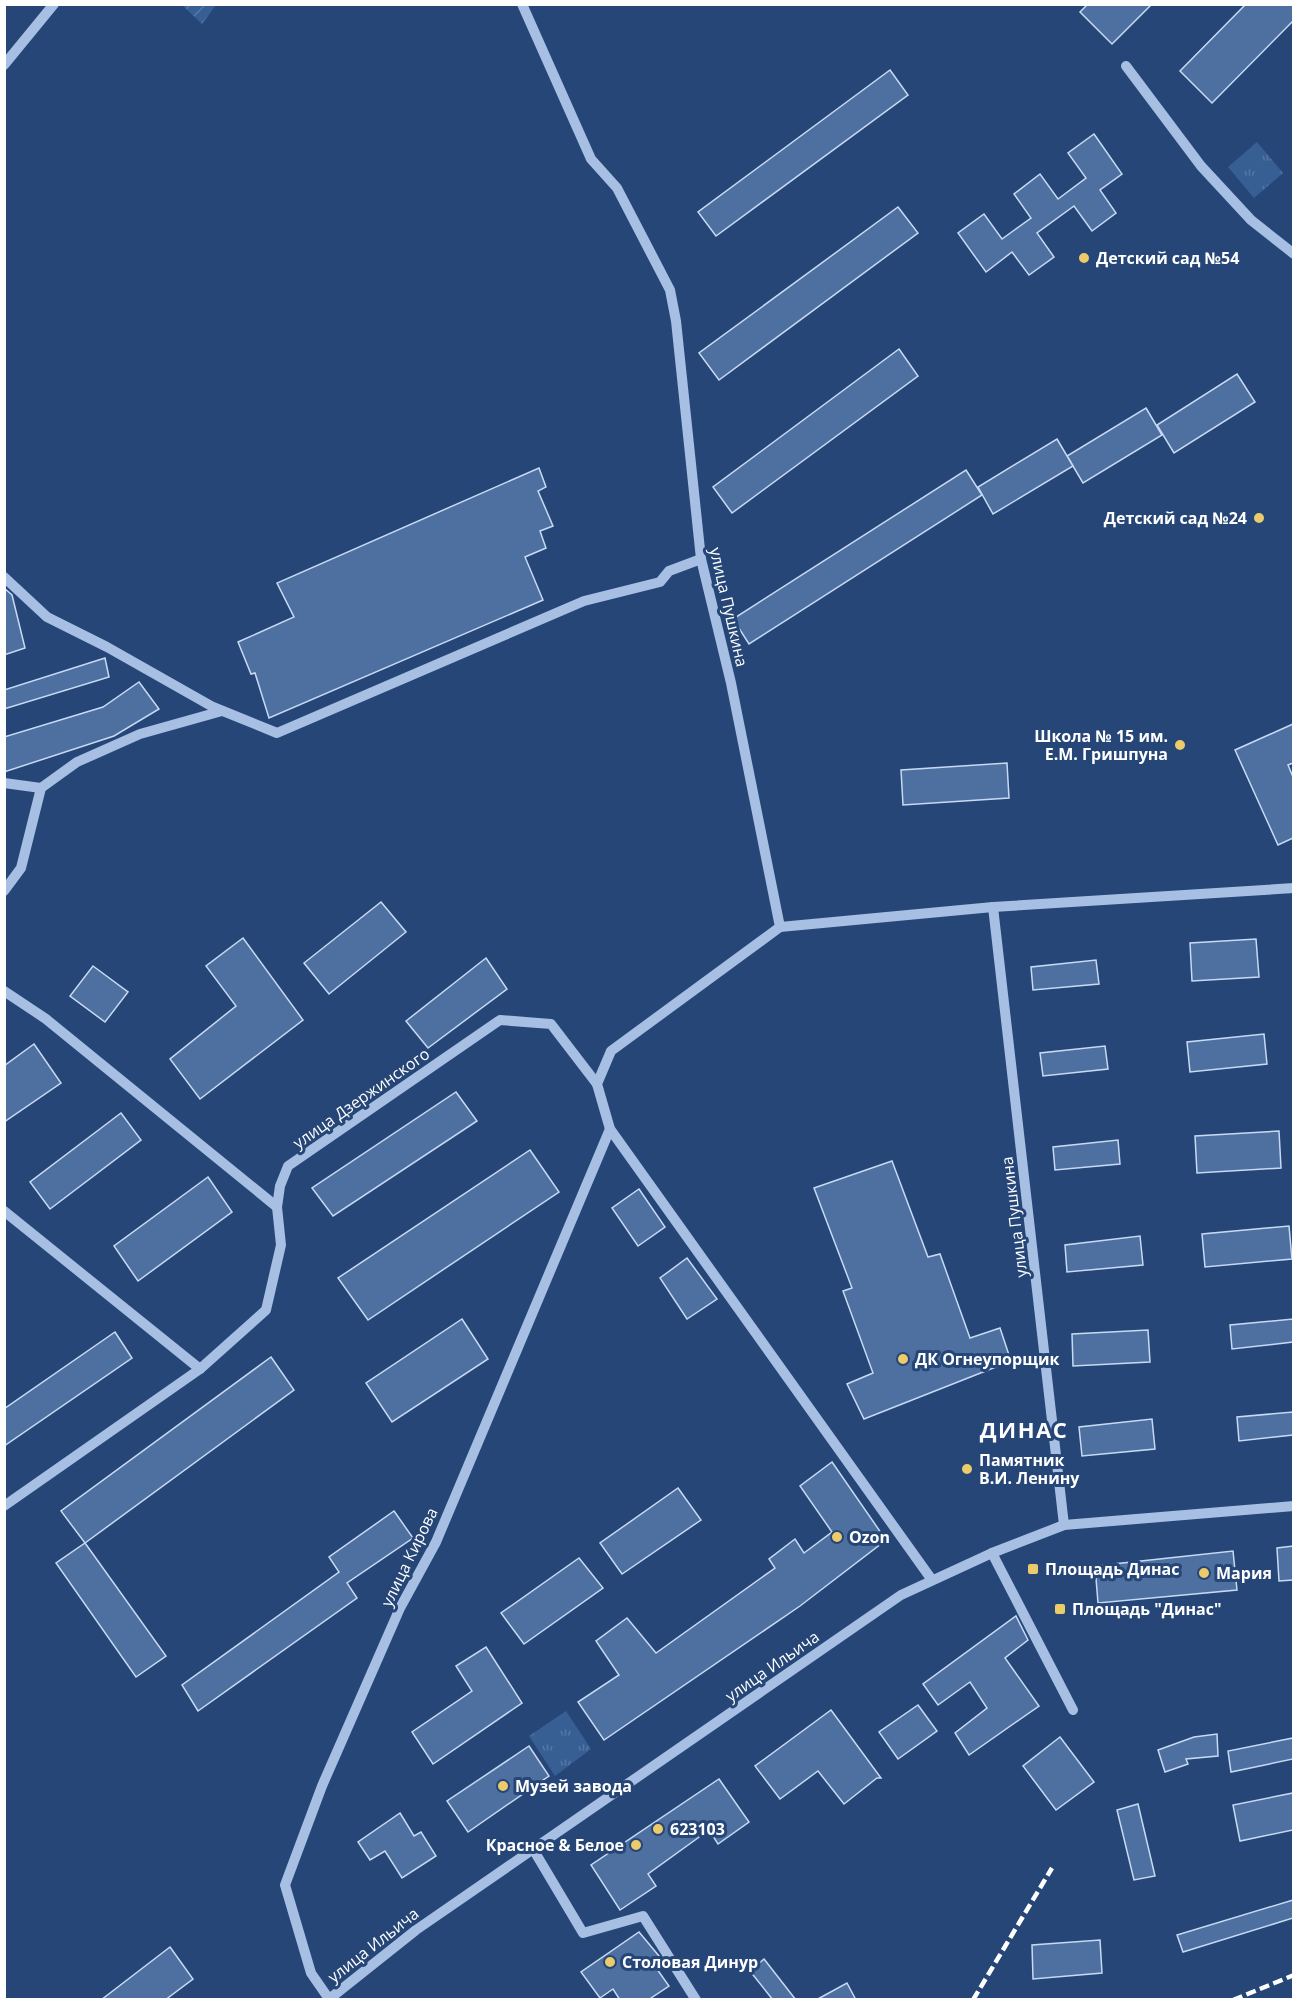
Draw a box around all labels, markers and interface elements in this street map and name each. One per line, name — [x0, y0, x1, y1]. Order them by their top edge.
place label: Детский сад №54 — [1096, 247, 1239, 269]
marker: Детский сад №54 — [1077, 251, 1091, 265]
place label: Детский сад №24 — [1104, 507, 1247, 529]
marker: Детский сад №24 — [1252, 511, 1266, 525]
street label: улица Пушкина — [705, 545, 753, 669]
place label: Школа № 15 им. Е.М. Гришпуна — [1034, 725, 1168, 765]
marker: Школа № 15 им. Е.М. Гришпуна — [1173, 738, 1187, 752]
street label: улица Дзержинского — [288, 1043, 434, 1153]
street label: улица Пушкина — [996, 1155, 1032, 1279]
place label: ДК Огнеупорщик — [915, 1348, 1059, 1370]
marker: ДК Огнеупорщик — [896, 1352, 910, 1366]
district label: ДИНАС — [980, 1414, 1068, 1444]
place label: Памятник В.И. Ленину — [979, 1449, 1080, 1489]
marker: Памятник В.И. Ленину — [960, 1462, 974, 1476]
street label: улица Кирова — [375, 1504, 443, 1610]
place label: Ozon — [849, 1526, 890, 1548]
marker: Ozon — [830, 1530, 844, 1544]
place label: Площадь Динас — [1045, 1558, 1179, 1580]
marker: Площадь Динас — [1026, 1562, 1040, 1576]
place label: Мария — [1216, 1562, 1272, 1584]
marker: Мария — [1197, 1566, 1211, 1580]
place label: Площадь "Динас" — [1072, 1598, 1222, 1620]
marker: Площадь "Динас" — [1053, 1602, 1067, 1616]
street label: улица Ильича — [721, 1625, 823, 1707]
place label: Музей завода — [515, 1775, 632, 1797]
marker: Музей завода — [496, 1779, 510, 1793]
place label: 623103 — [670, 1818, 725, 1840]
marker: 623103 — [651, 1822, 665, 1836]
place label: Красное & Белое — [486, 1834, 624, 1856]
marker: Красное & Белое — [629, 1838, 643, 1852]
street label: улица Ильича — [323, 1902, 423, 1988]
place label: Столовая Динур — [622, 1951, 758, 1973]
marker: Столовая Динур — [603, 1955, 617, 1969]

